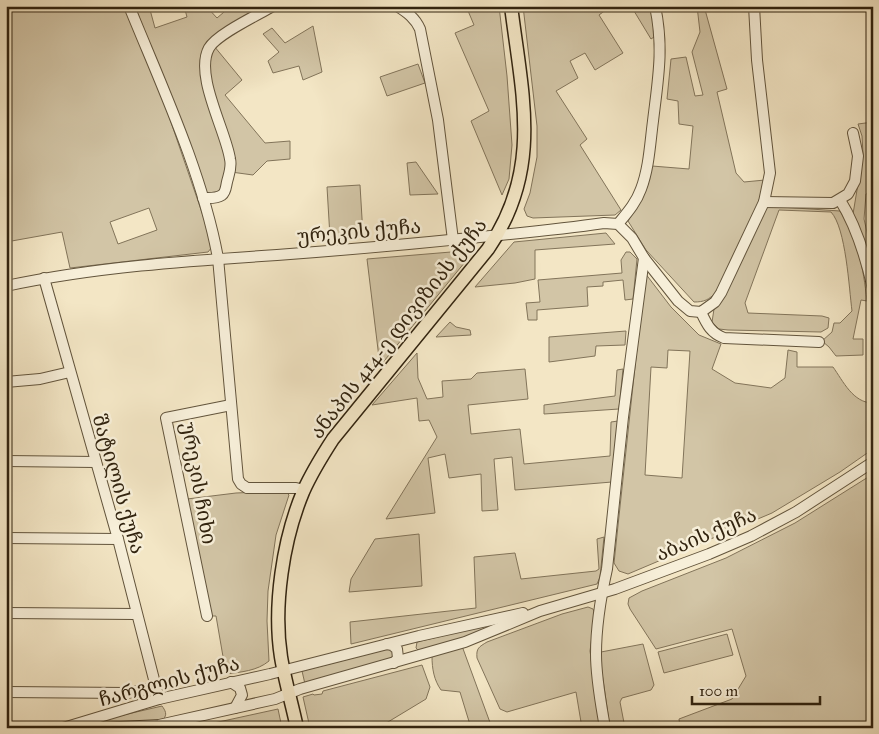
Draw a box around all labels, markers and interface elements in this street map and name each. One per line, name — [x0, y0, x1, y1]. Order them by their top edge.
street label: ანაპის 414-ე დივიზიას ქუჩა — [304, 213, 492, 443]
street label: ურეკის ქუჩა — [296, 214, 422, 248]
street label: შატილის ქუჩა — [88, 411, 150, 557]
street label: ურეკის ჩიხი — [176, 420, 222, 546]
street label: აბაის ქუჩა — [652, 502, 760, 566]
street label: ჩარგლის ქუჩა — [96, 651, 242, 711]
scale bar — [692, 674, 819, 706]
text: 100 m — [699, 682, 739, 700]

